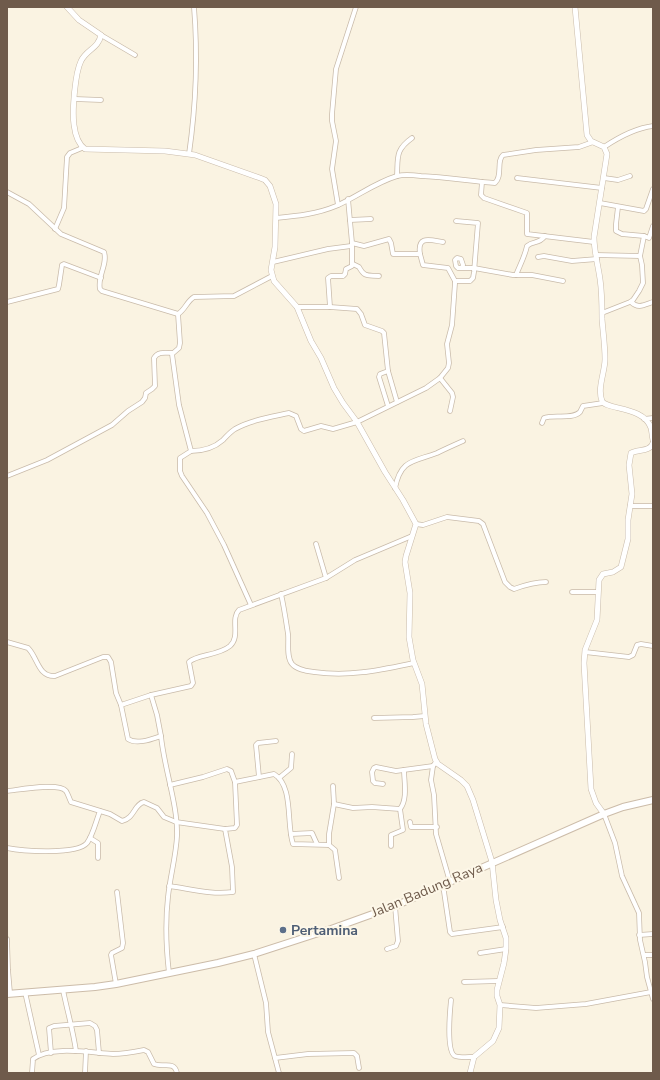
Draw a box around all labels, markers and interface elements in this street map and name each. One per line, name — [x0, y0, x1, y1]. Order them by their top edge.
street label: Jalan Badung Raya — [368, 858, 485, 922]
place label: Pertamina — [291, 921, 358, 940]
marker: Pertamina — [278, 925, 288, 935]

